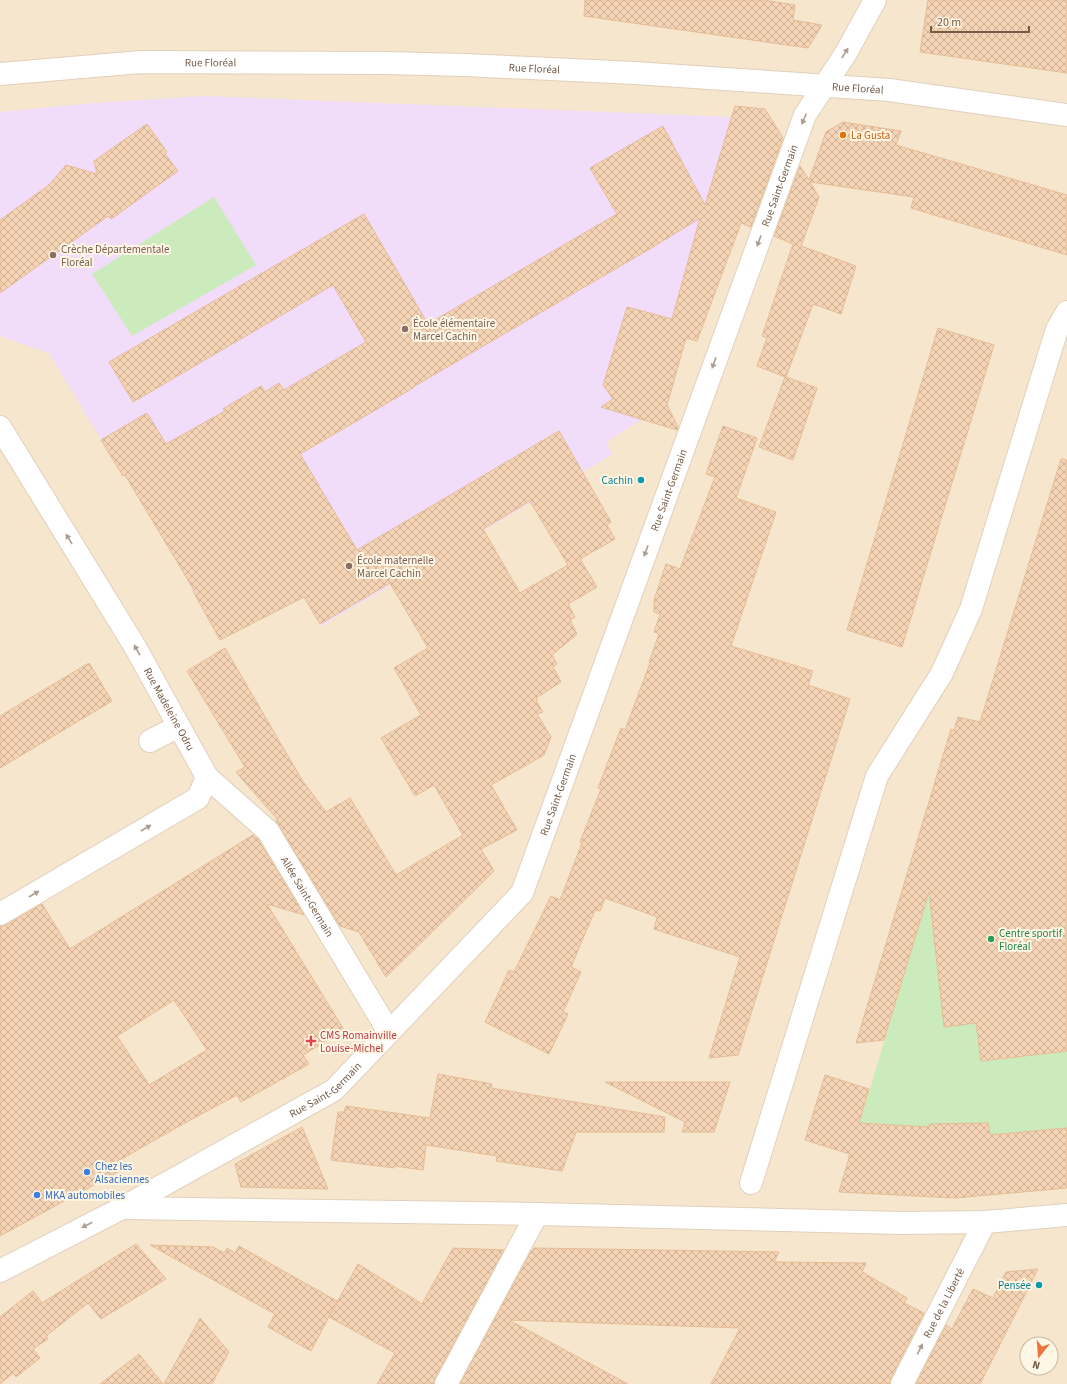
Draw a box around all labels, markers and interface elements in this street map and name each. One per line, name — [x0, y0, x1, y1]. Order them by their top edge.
scale bar — [931, 8, 1029, 34]
text: 20 m — [937, 14, 961, 31]
one-way arrow — [841, 48, 849, 59]
street label: Rue Floréal — [185, 55, 236, 70]
street label: Rue Floréal — [508, 60, 561, 77]
street label: Rue Floréal — [832, 79, 884, 98]
one-way arrow — [800, 114, 806, 126]
place label: La Gusta — [851, 128, 890, 143]
marker: La Gusta — [838, 130, 848, 140]
street label: Rue Saint-Germain — [758, 143, 802, 229]
one-way arrow — [755, 236, 761, 248]
place label: Crèche Départementale Floréal — [61, 242, 170, 270]
marker: Crèche Départementale Floréal — [48, 250, 58, 260]
place label: École élémentaire Marcel Cachin — [413, 316, 496, 344]
marker: École élémentaire Marcel Cachin — [400, 324, 410, 334]
one-way arrow — [711, 358, 717, 370]
street label: Rue Saint-Germain — [647, 447, 691, 533]
place label: Cachin — [601, 473, 633, 488]
marker: Cachin — [636, 475, 646, 485]
one-way arrow — [65, 534, 73, 544]
one-way arrow — [643, 546, 649, 558]
place label: École maternelle Marcel Cachin — [357, 553, 434, 581]
marker: École maternelle Marcel Cachin — [344, 561, 354, 571]
one-way arrow — [133, 645, 140, 656]
street label: Rue Madeleine Odru — [140, 665, 198, 754]
street label: Rue Saint-Germain — [536, 752, 580, 838]
one-way arrow — [140, 825, 152, 832]
street label: Allée Saint-Germain — [277, 854, 337, 940]
one-way arrow — [28, 891, 40, 898]
place label: Centre sportif Floréal — [999, 926, 1063, 954]
marker: Centre sportif Floréal — [986, 934, 996, 944]
place label: CMS Romainville Louise-Michel — [320, 1028, 397, 1056]
marker: CMS Romainville Louise-Michel — [305, 1035, 317, 1047]
street label: Rue Saint-Germain — [287, 1059, 365, 1121]
place label: Chez les Alsaciennes — [95, 1159, 150, 1187]
marker: Chez les Alsaciennes — [82, 1167, 92, 1177]
place label: MKA automobiles — [45, 1188, 126, 1203]
marker: MKA automobiles — [32, 1190, 42, 1200]
one-way arrow — [81, 1222, 93, 1229]
street label: Rue de la Liberté — [920, 1265, 968, 1341]
place label: Pensée — [998, 1278, 1032, 1293]
marker: Pensée — [1034, 1280, 1044, 1290]
north arrow — [1019, 1336, 1059, 1376]
one-way arrow — [917, 1343, 923, 1355]
text: N — [1031, 1357, 1042, 1373]

